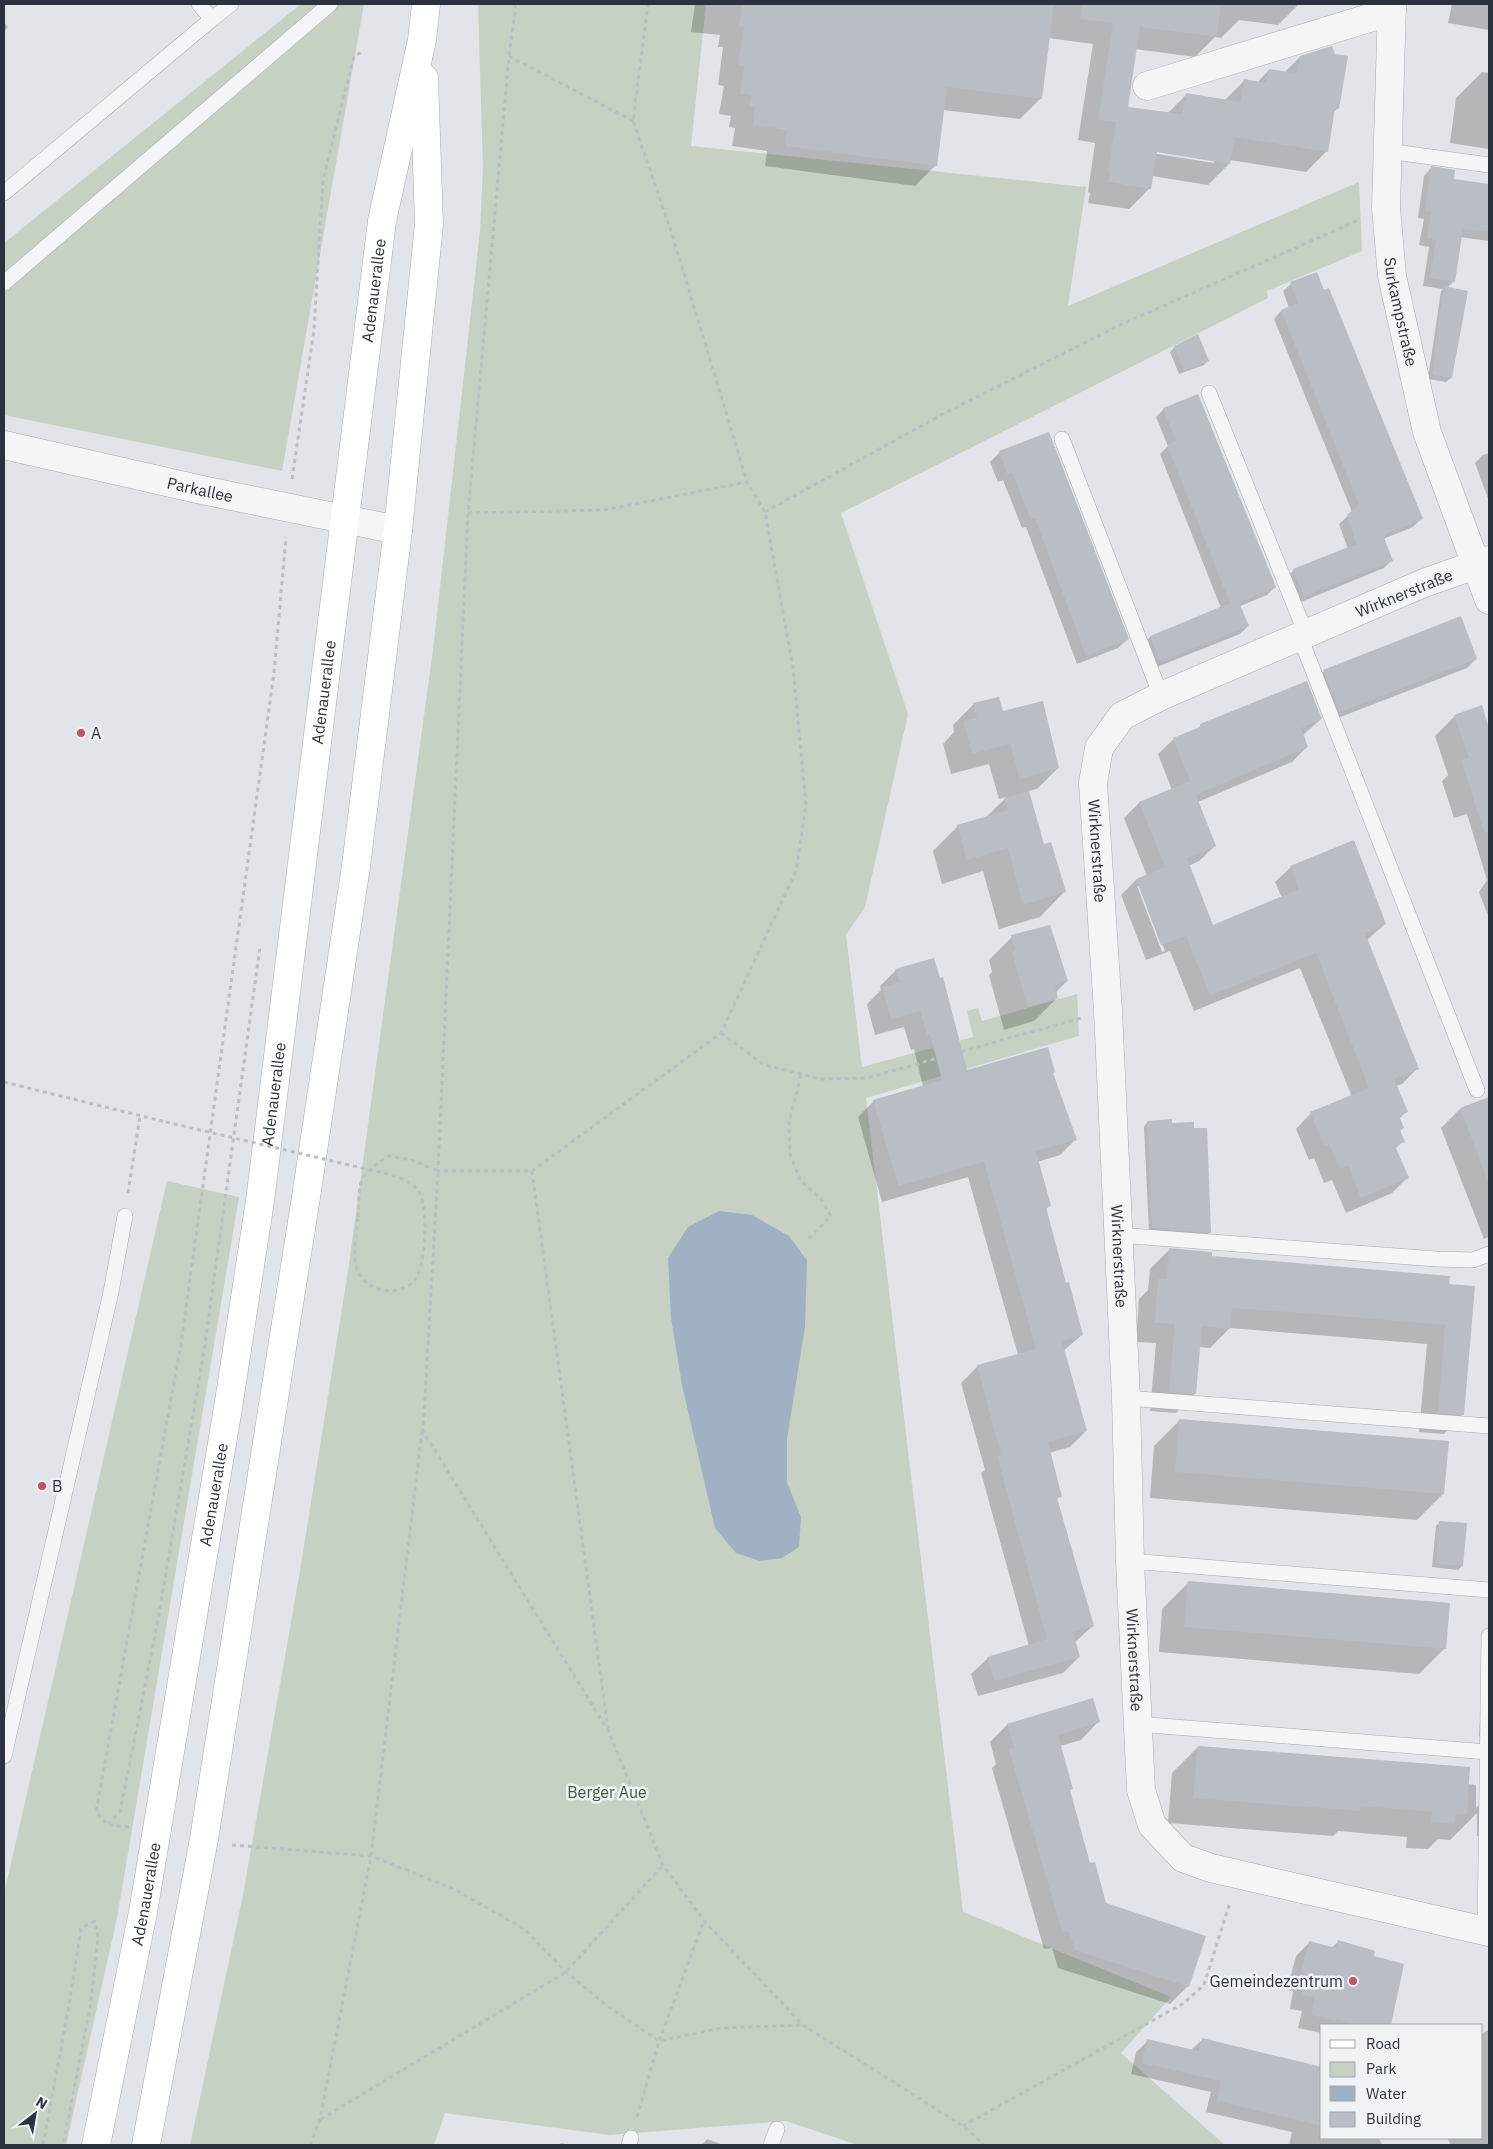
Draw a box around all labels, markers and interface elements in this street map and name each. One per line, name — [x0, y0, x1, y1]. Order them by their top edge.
street label: Adenauerallee — [357, 237, 390, 343]
street label: Surkampstraße — [1380, 256, 1422, 368]
street label: Parkallee — [165, 472, 235, 506]
street label: Wirknerstraße — [1353, 564, 1456, 622]
street label: Adenauerallee — [307, 639, 340, 745]
place label: A — [91, 723, 101, 743]
marker: A — [75, 727, 87, 739]
street label: Wirknerstraße — [1084, 799, 1111, 903]
street label: Adenauerallee — [257, 1041, 290, 1147]
street label: Wirknerstraße — [1107, 1204, 1132, 1308]
street label: Adenauerallee — [195, 1441, 232, 1548]
place label: B — [52, 1476, 62, 1496]
marker: B — [36, 1480, 48, 1492]
street label: Wirknerstraße — [1122, 1608, 1147, 1712]
park label: Berger Aue — [567, 1782, 647, 1802]
street label: Adenauerallee — [126, 1841, 165, 1947]
place label: Gemeindezentrum — [1210, 1971, 1343, 1991]
marker: Gemeindezentrum — [1347, 1975, 1359, 1987]
legend — [1320, 2024, 1483, 2139]
text: Road — [1366, 2034, 1401, 2053]
text: Park — [1366, 2059, 1396, 2078]
text: Water — [1366, 2084, 1407, 2103]
north arrow — [10, 2089, 60, 2139]
text: N — [33, 2093, 51, 2113]
text: Building — [1366, 2109, 1421, 2128]

